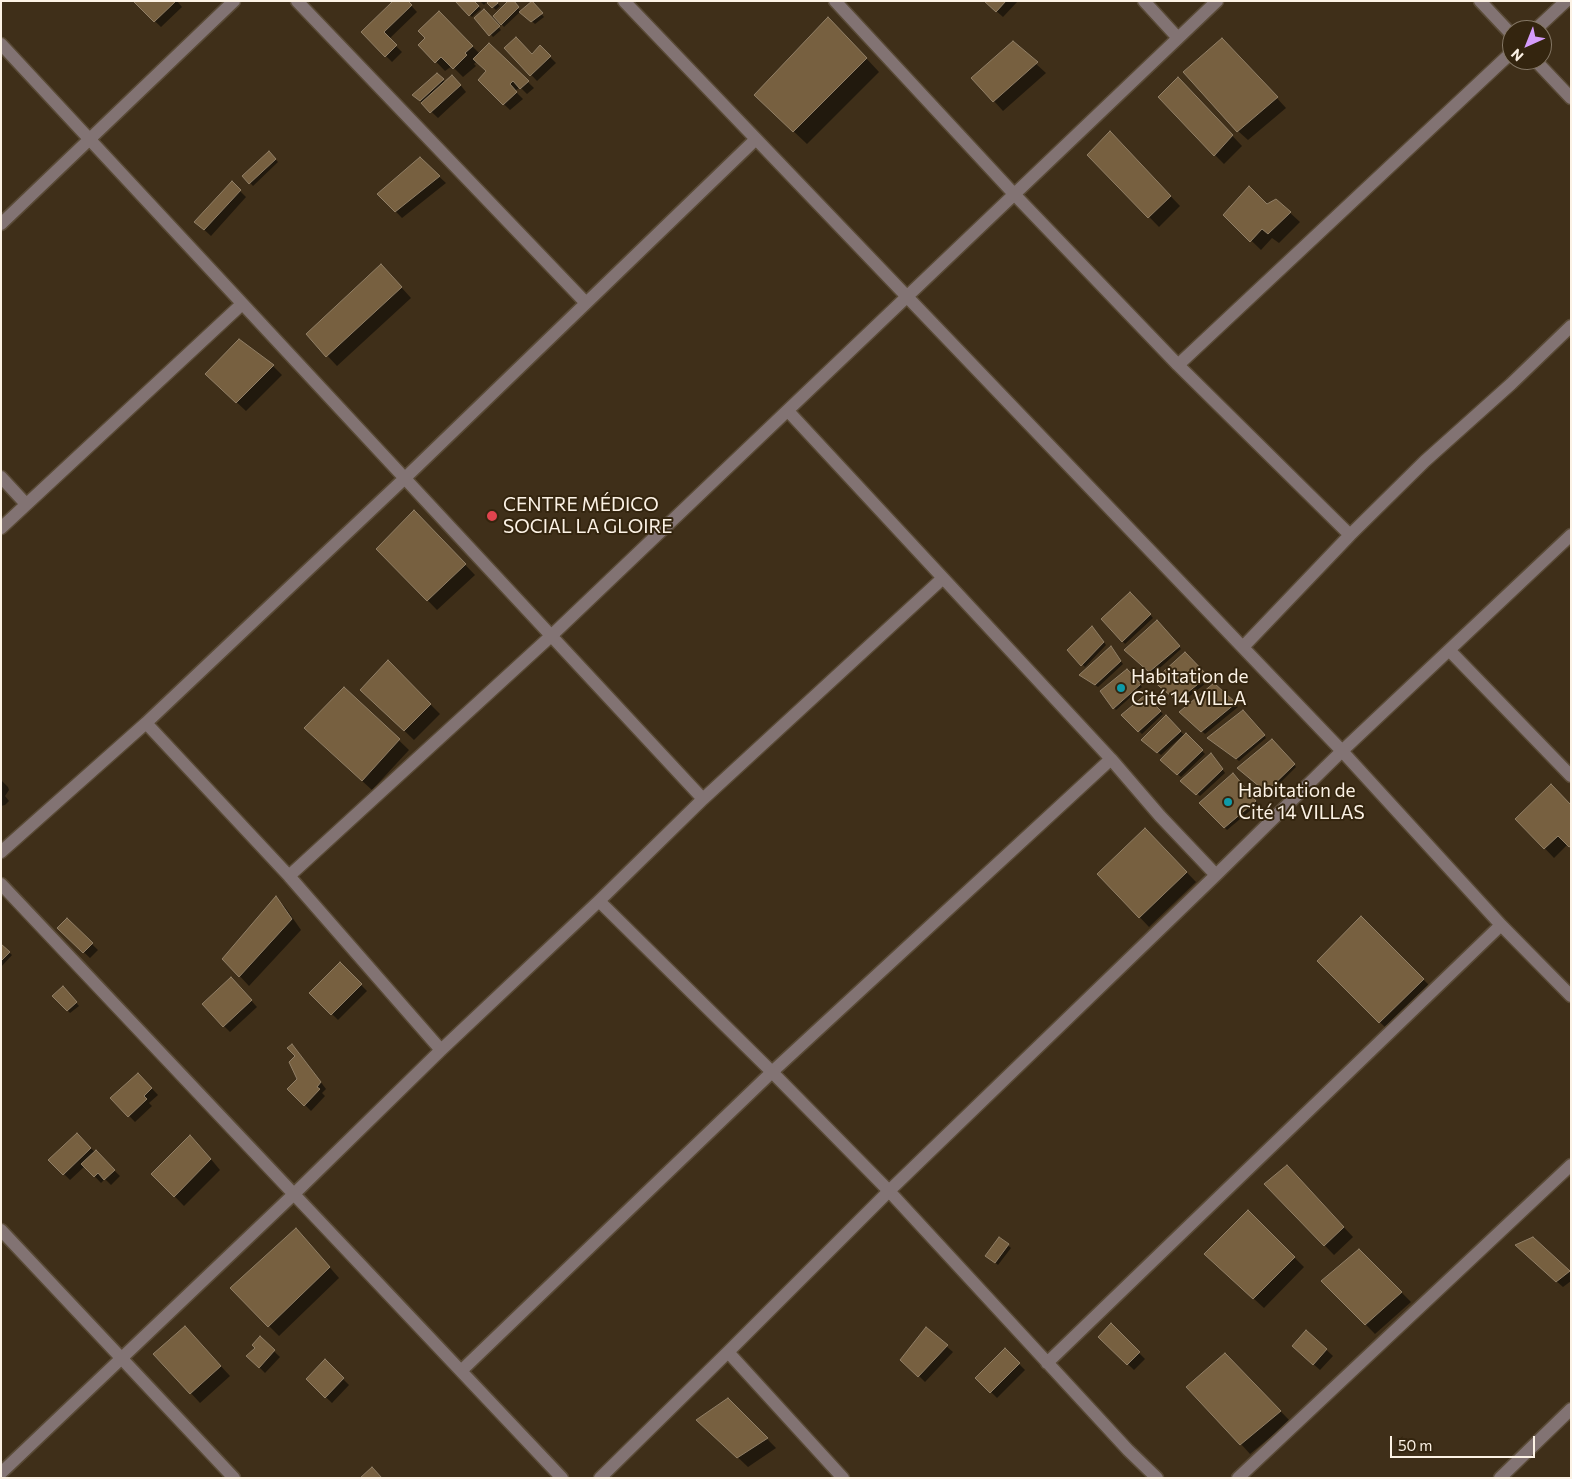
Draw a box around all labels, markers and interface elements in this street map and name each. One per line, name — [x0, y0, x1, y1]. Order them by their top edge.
north arrow — [1502, 20, 1552, 70]
text: N — [1507, 46, 1527, 65]
place label: CENTRE MÉDICO SOCIAL LA GLOIRE — [503, 494, 673, 538]
marker: CENTRE MÉDICO SOCIAL LA GLOIRE — [485, 509, 499, 523]
place label: Habitation de Cité 14 VILLA — [1131, 666, 1249, 710]
marker: Habitation de Cité 14 VILLA — [1115, 682, 1127, 694]
place label: Habitation de Cité 14 VILLAS — [1238, 780, 1365, 824]
marker: Habitation de Cité 14 VILLAS — [1222, 796, 1234, 808]
scale bar — [1392, 1426, 1537, 1458]
text: 50 m — [1398, 1436, 1432, 1454]

